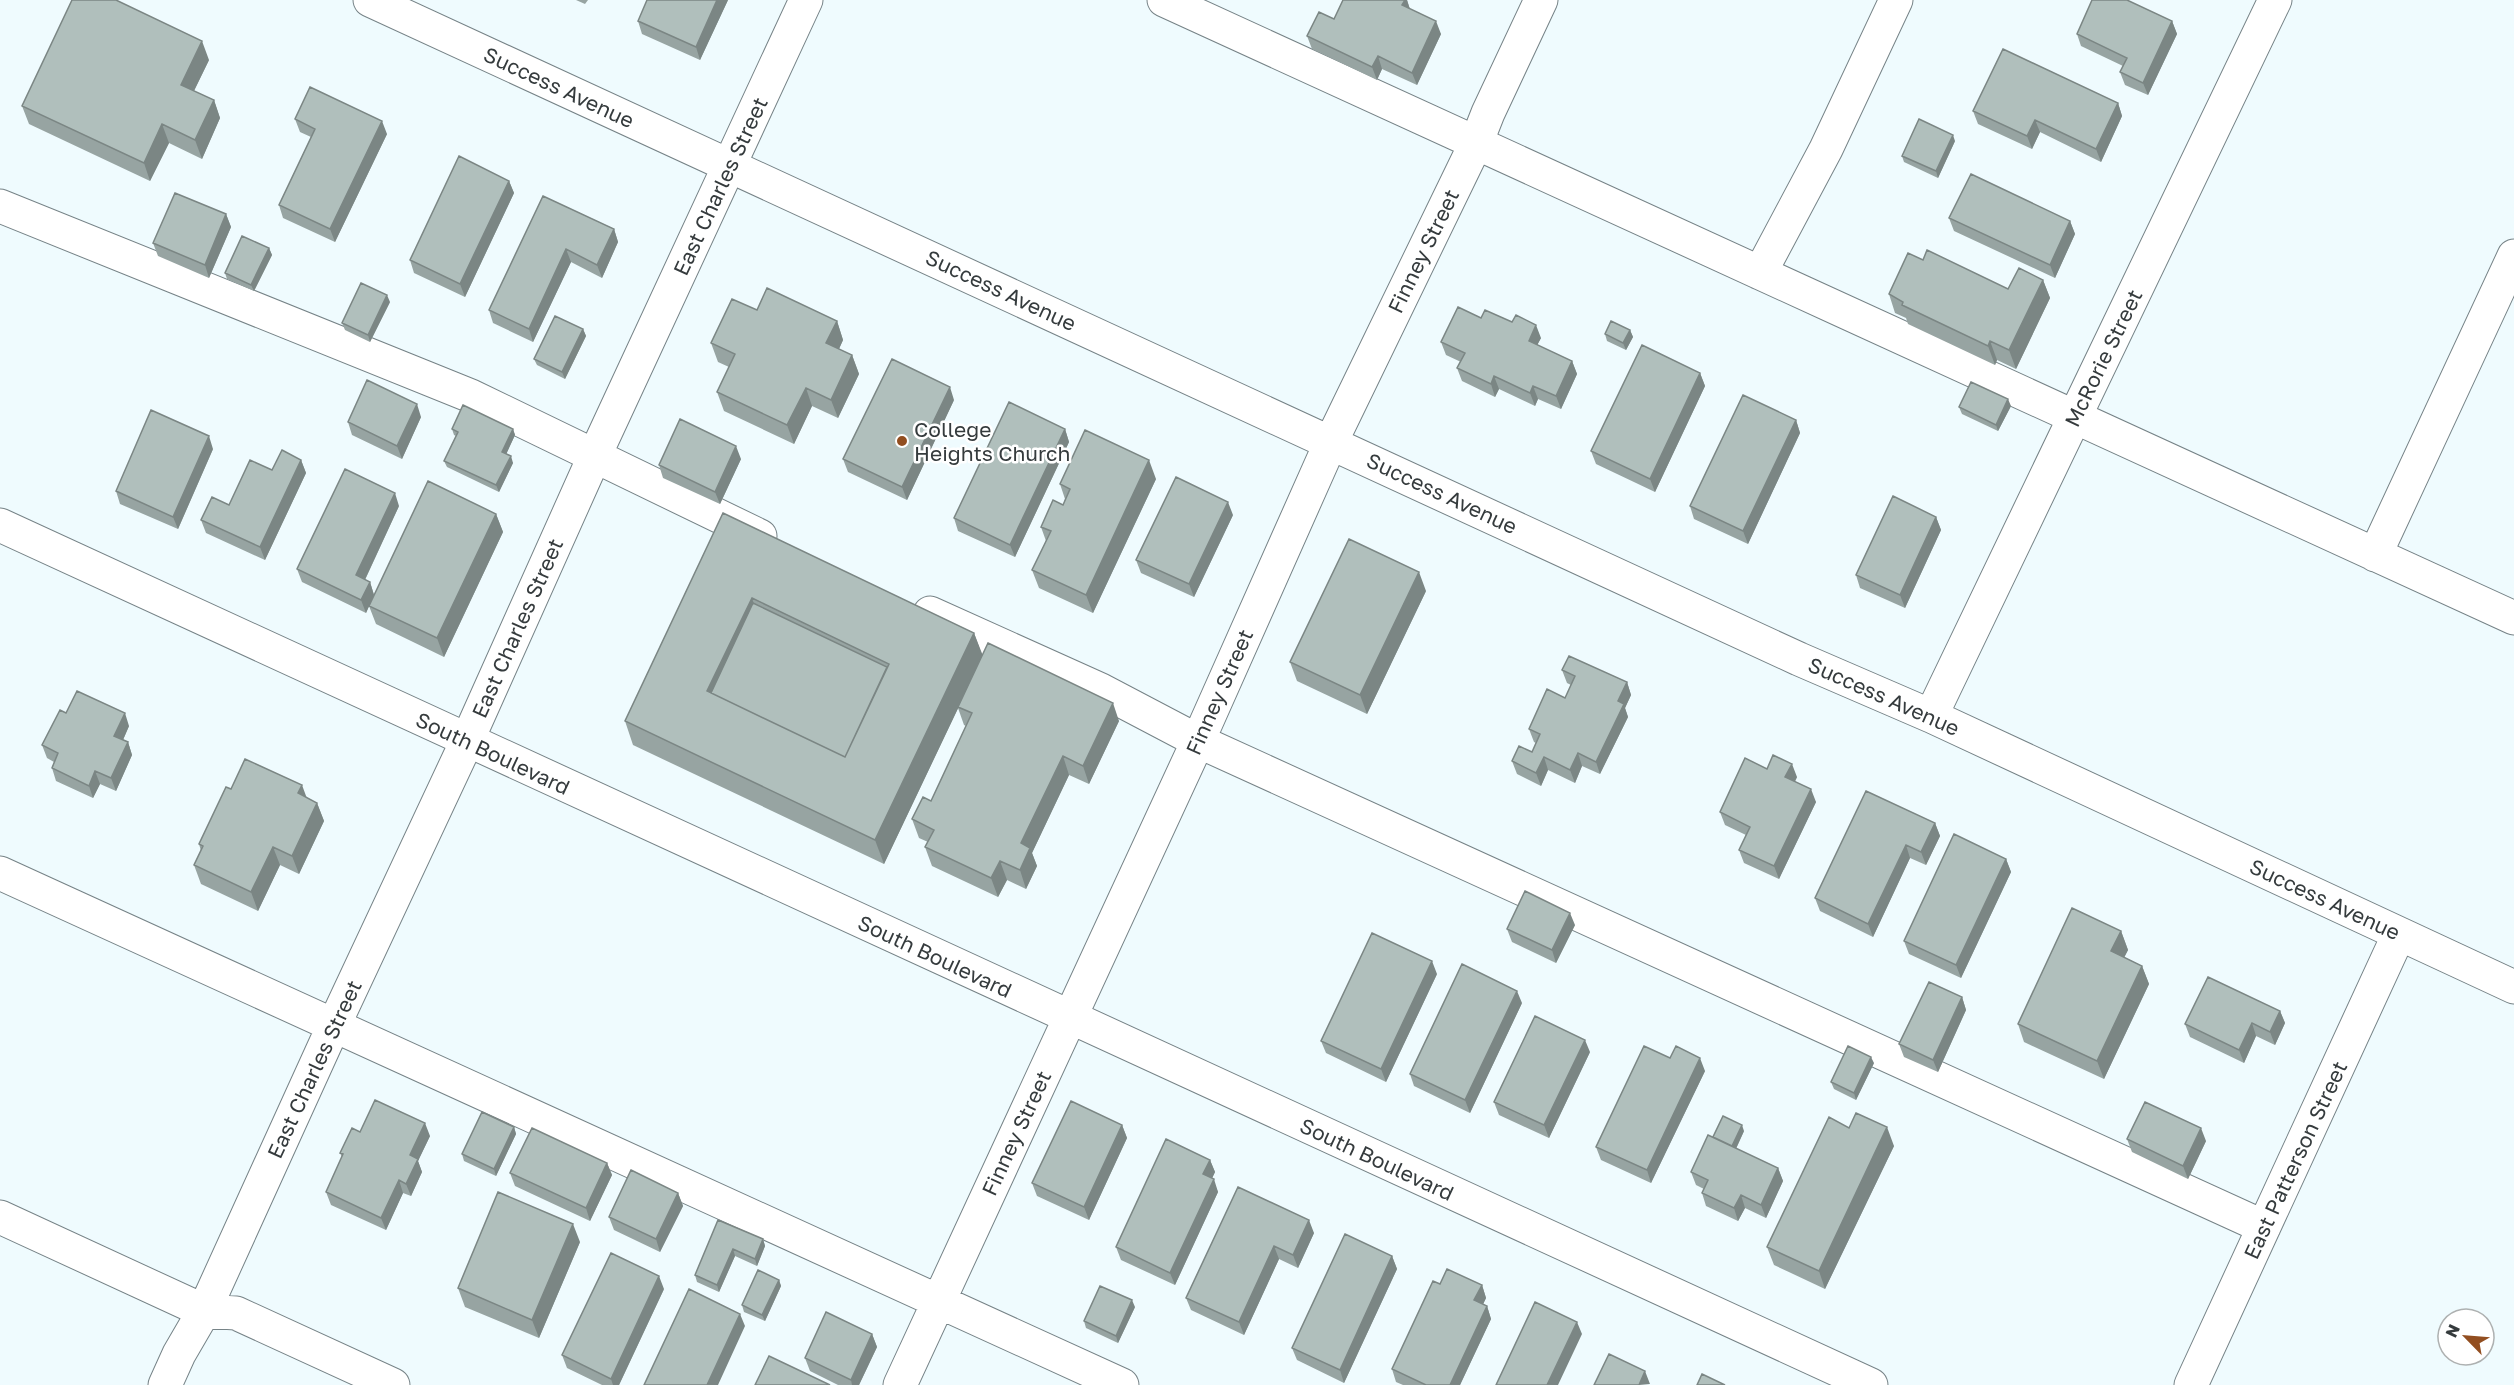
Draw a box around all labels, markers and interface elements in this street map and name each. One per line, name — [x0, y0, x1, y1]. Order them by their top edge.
street label: Success Avenue — [480, 41, 638, 133]
street label: East Charles Street — [667, 93, 773, 279]
street label: Finney Street — [1382, 185, 1464, 317]
street label: Success Avenue — [922, 244, 1080, 336]
street label: McRorie Street — [2059, 285, 2147, 431]
place label: College Heights Church — [914, 416, 1070, 466]
marker: College Heights Church — [895, 434, 909, 448]
street label: Success Avenue — [1363, 447, 1521, 539]
street label: East Charles Street — [466, 534, 568, 722]
street label: Finney Street — [1180, 625, 1258, 759]
street label: Success Avenue — [1804, 651, 1964, 741]
street label: South Boulevard — [412, 706, 574, 800]
street label: Success Avenue — [2246, 853, 2404, 945]
street label: South Boulevard — [854, 909, 1016, 1003]
street label: East Charles Street — [261, 976, 367, 1162]
street label: East Patterson Street — [2238, 1057, 2352, 1263]
street label: Finney Street — [976, 1066, 1056, 1200]
street label: South Boulevard — [1296, 1112, 1458, 1206]
north arrow — [2436, 1307, 2496, 1367]
text: N — [2441, 1321, 2464, 1340]

